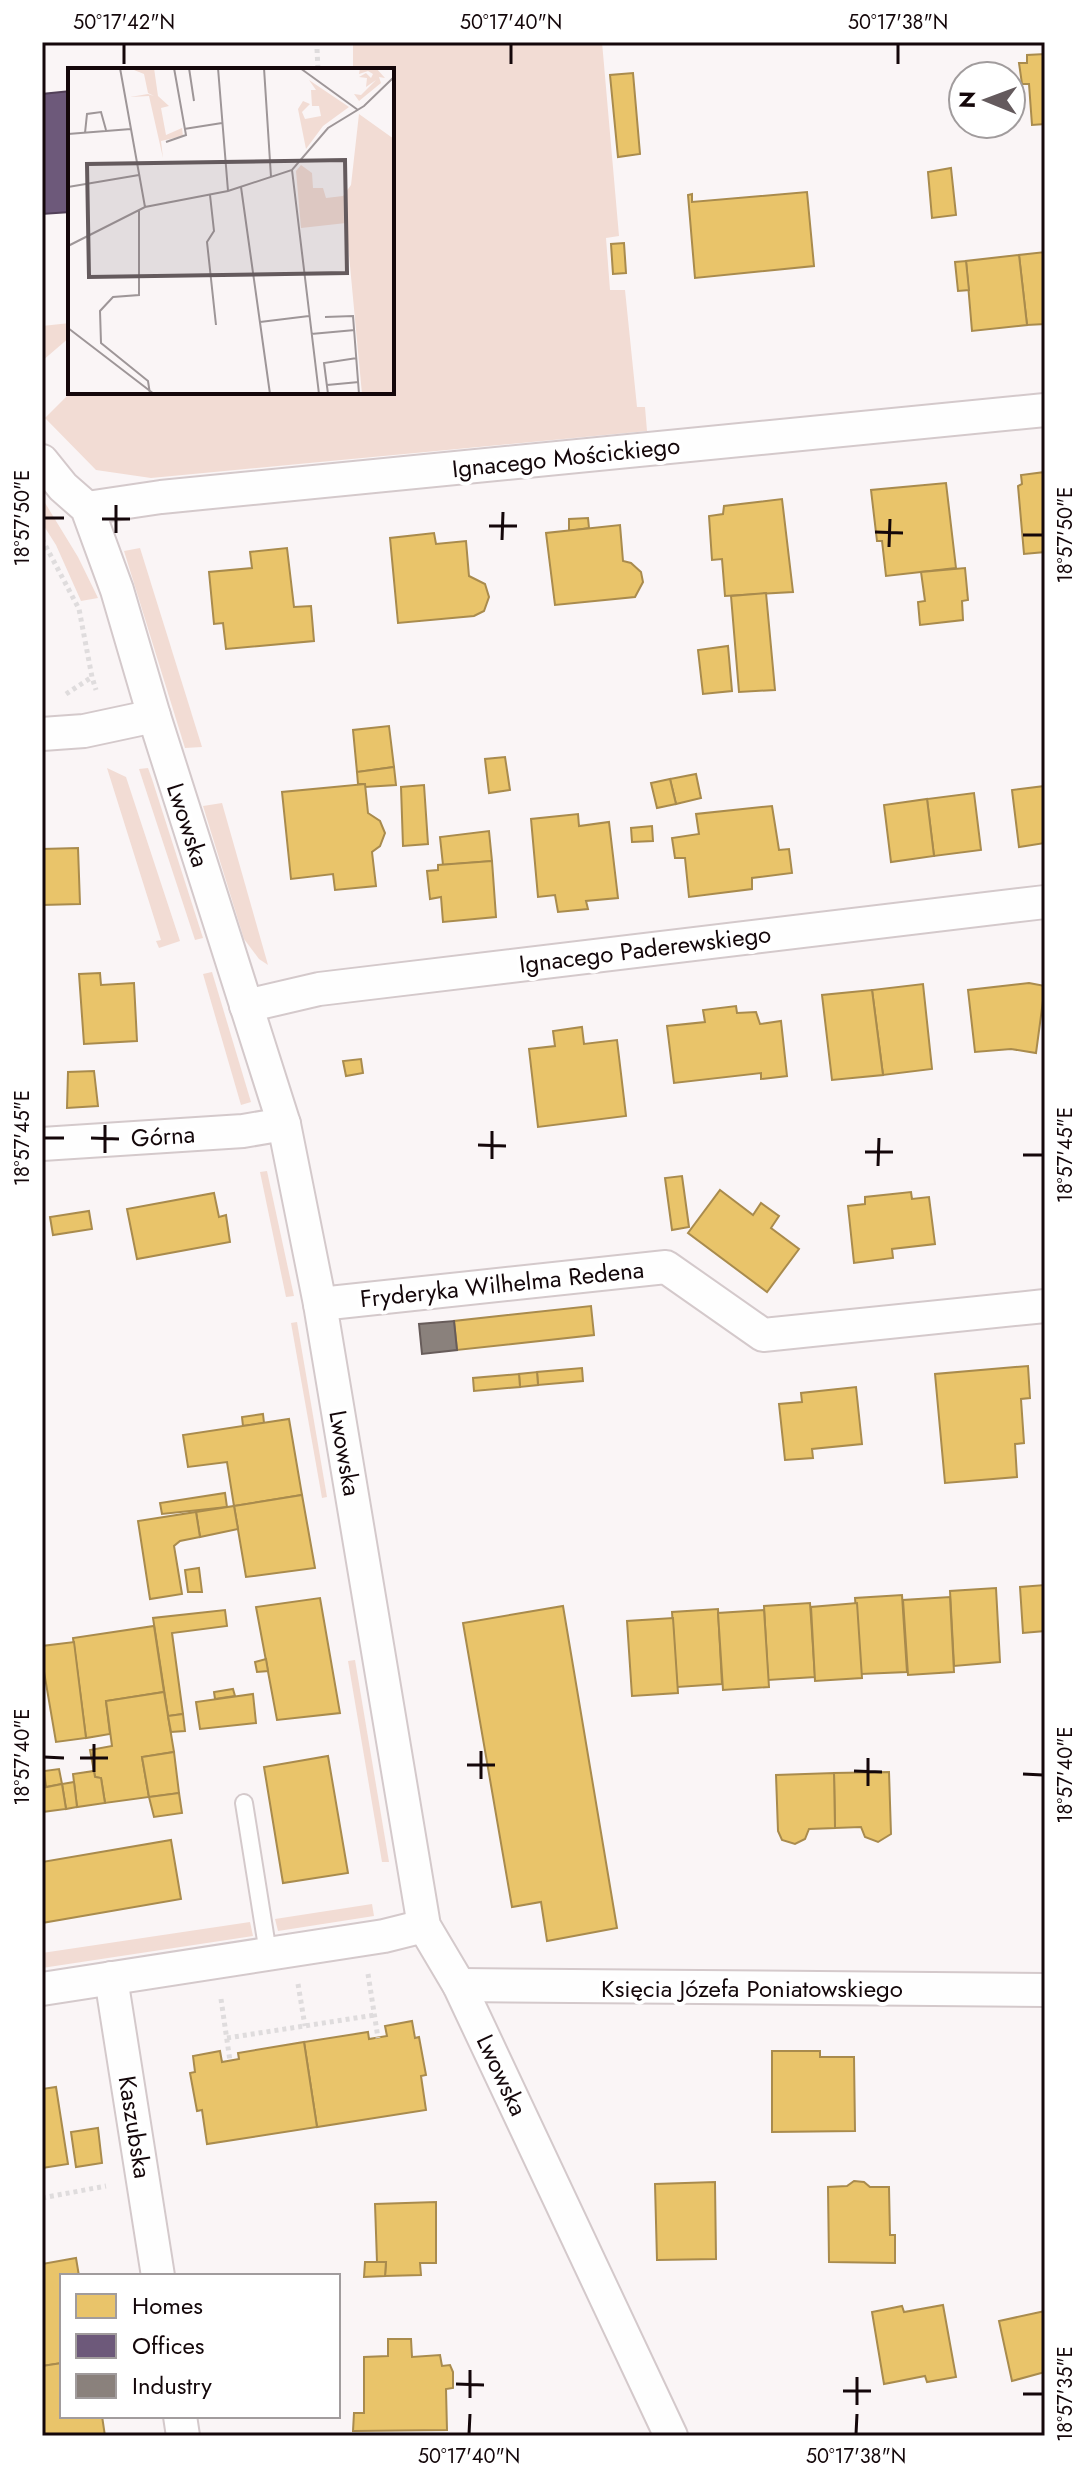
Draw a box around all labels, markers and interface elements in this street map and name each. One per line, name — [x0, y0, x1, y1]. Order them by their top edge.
text: 50°17'42"N — [73, 8, 175, 37]
text: 50°17'40"N — [460, 8, 562, 37]
text: 50°17'38"N — [848, 8, 948, 37]
north arrow — [947, 60, 1027, 140]
inset map — [68, 68, 394, 394]
text: N — [951, 91, 983, 109]
street label: Ignacego Mościckiego — [450, 428, 682, 486]
text: 18°57'50"E — [8, 470, 37, 566]
text: 18°57'50"E — [1051, 487, 1080, 583]
street label: Lwowska — [158, 779, 218, 871]
street label: Ignacego Paderewskiego — [517, 916, 773, 982]
text: 18°57'45"E — [8, 1090, 37, 1186]
text: 18°57'45"E — [1051, 1107, 1080, 1203]
street label: Górna — [130, 1116, 196, 1156]
street label: Fryderyka Wilhelma Redena — [358, 1252, 646, 1316]
street label: Lwowska — [320, 1407, 370, 1499]
text: 18°57'40"E — [8, 1709, 37, 1805]
text: 18°57'40"E — [1051, 1727, 1080, 1823]
street label: Księcia Józefa Poniatowskiego — [601, 1971, 903, 2006]
street label: Lwowska — [468, 2028, 536, 2122]
street label: Kaszubska — [110, 2073, 160, 2181]
legend — [60, 2274, 340, 2418]
text: Homes — [132, 2288, 203, 2323]
text: Offices — [132, 2328, 204, 2363]
text: 18°57'35"E — [1051, 2346, 1080, 2442]
text: Industry — [132, 2368, 212, 2403]
text: 50°17'40"N — [418, 2442, 520, 2471]
text: 50°17'38"N — [806, 2442, 906, 2471]

